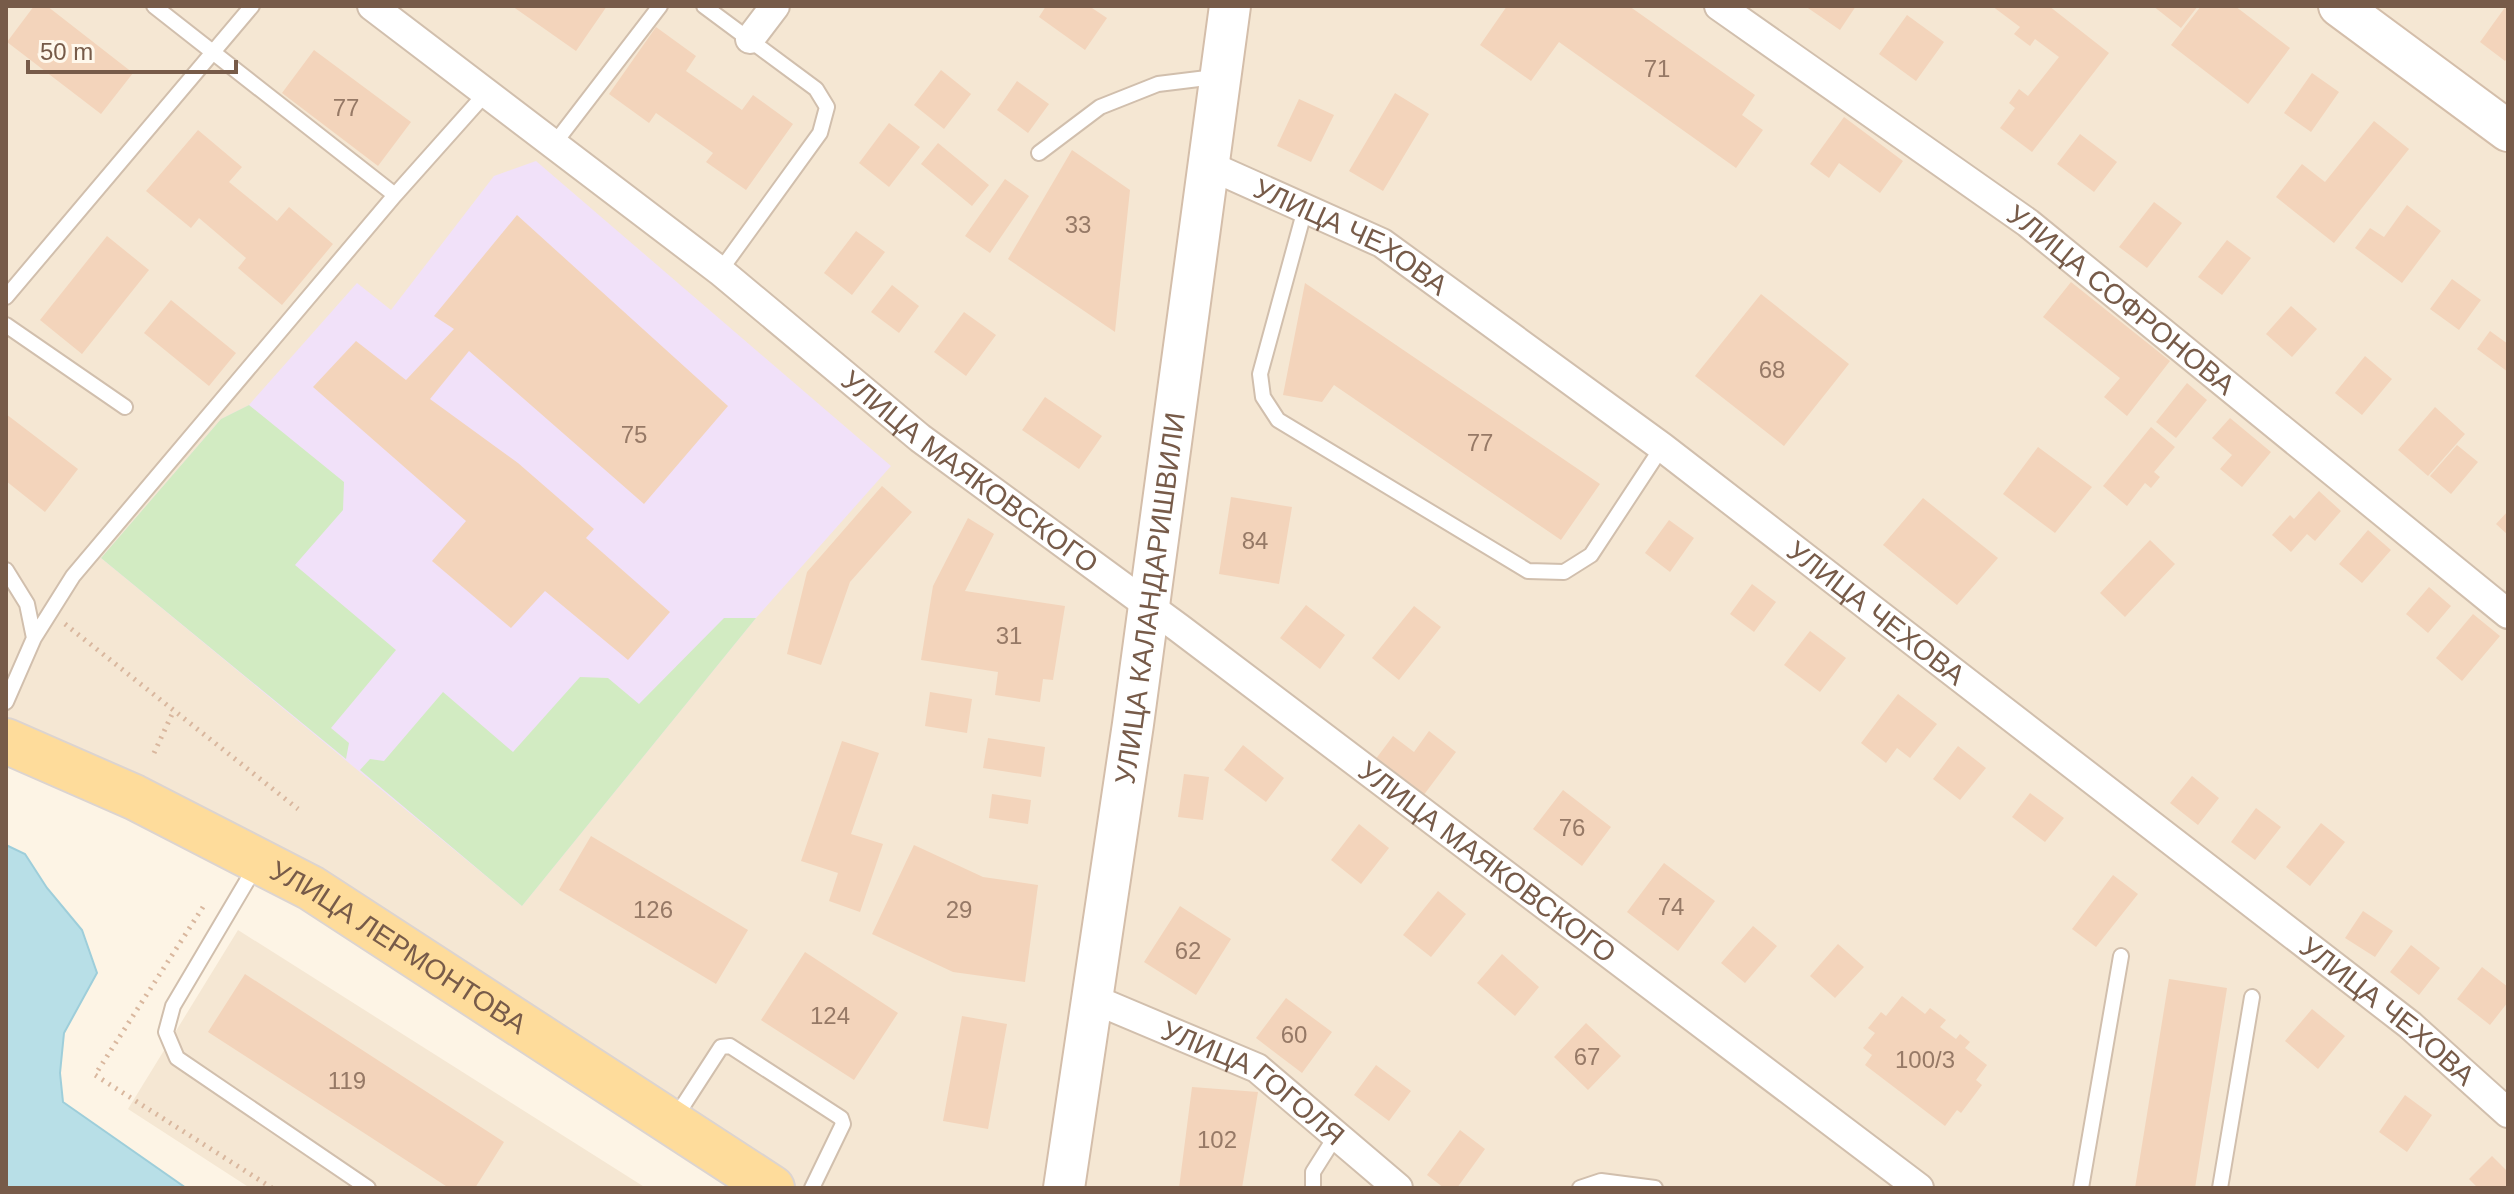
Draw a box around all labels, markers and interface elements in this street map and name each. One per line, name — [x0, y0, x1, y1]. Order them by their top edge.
scale bar — [28, 24, 236, 74]
text: 50 m — [40, 38, 93, 65]
house number: 71 — [1644, 55, 1670, 82]
house number: 77 — [333, 94, 359, 121]
street label: УЛИЦА ЧЕХОВА — [1249, 173, 1454, 302]
street label: УЛИЦА СОФРОНОВА — [2001, 198, 2241, 401]
house number: 33 — [1065, 211, 1091, 238]
house number: 68 — [1759, 356, 1785, 383]
street label: УЛИЦА МАЯКОВСКОГО — [835, 364, 1104, 579]
street label: УЛИЦА КАЛАНДАРИШВИЛИ — [1109, 410, 1191, 786]
house number: 75 — [621, 421, 647, 448]
house number: 77 — [1467, 429, 1493, 456]
house number: 84 — [1242, 527, 1268, 554]
street label: УЛИЦА ЧЕХОВА — [1781, 535, 1971, 691]
house number: 31 — [996, 622, 1022, 649]
street label: УЛИЦА МАЯКОВСКОГО — [1353, 755, 1622, 969]
house number: 76 — [1559, 814, 1585, 841]
street label: УЛИЦА ЛЕРМОНТОВА — [265, 855, 532, 1040]
house number: 74 — [1658, 893, 1684, 920]
house number: 126 — [633, 896, 673, 923]
house number: 29 — [946, 896, 972, 923]
street label: УЛИЦА ЧЕХОВА — [2294, 931, 2481, 1092]
house number: 62 — [1175, 937, 1201, 964]
house number: 124 — [810, 1002, 850, 1029]
street label: УЛИЦА ГОГОЛЯ — [1157, 1015, 1350, 1151]
house number: 60 — [1281, 1021, 1307, 1048]
house number: 67 — [1574, 1043, 1600, 1070]
house number: 100/3 — [1895, 1046, 1955, 1073]
house number: 119 — [328, 1067, 366, 1094]
house number: 102 — [1197, 1126, 1237, 1153]

